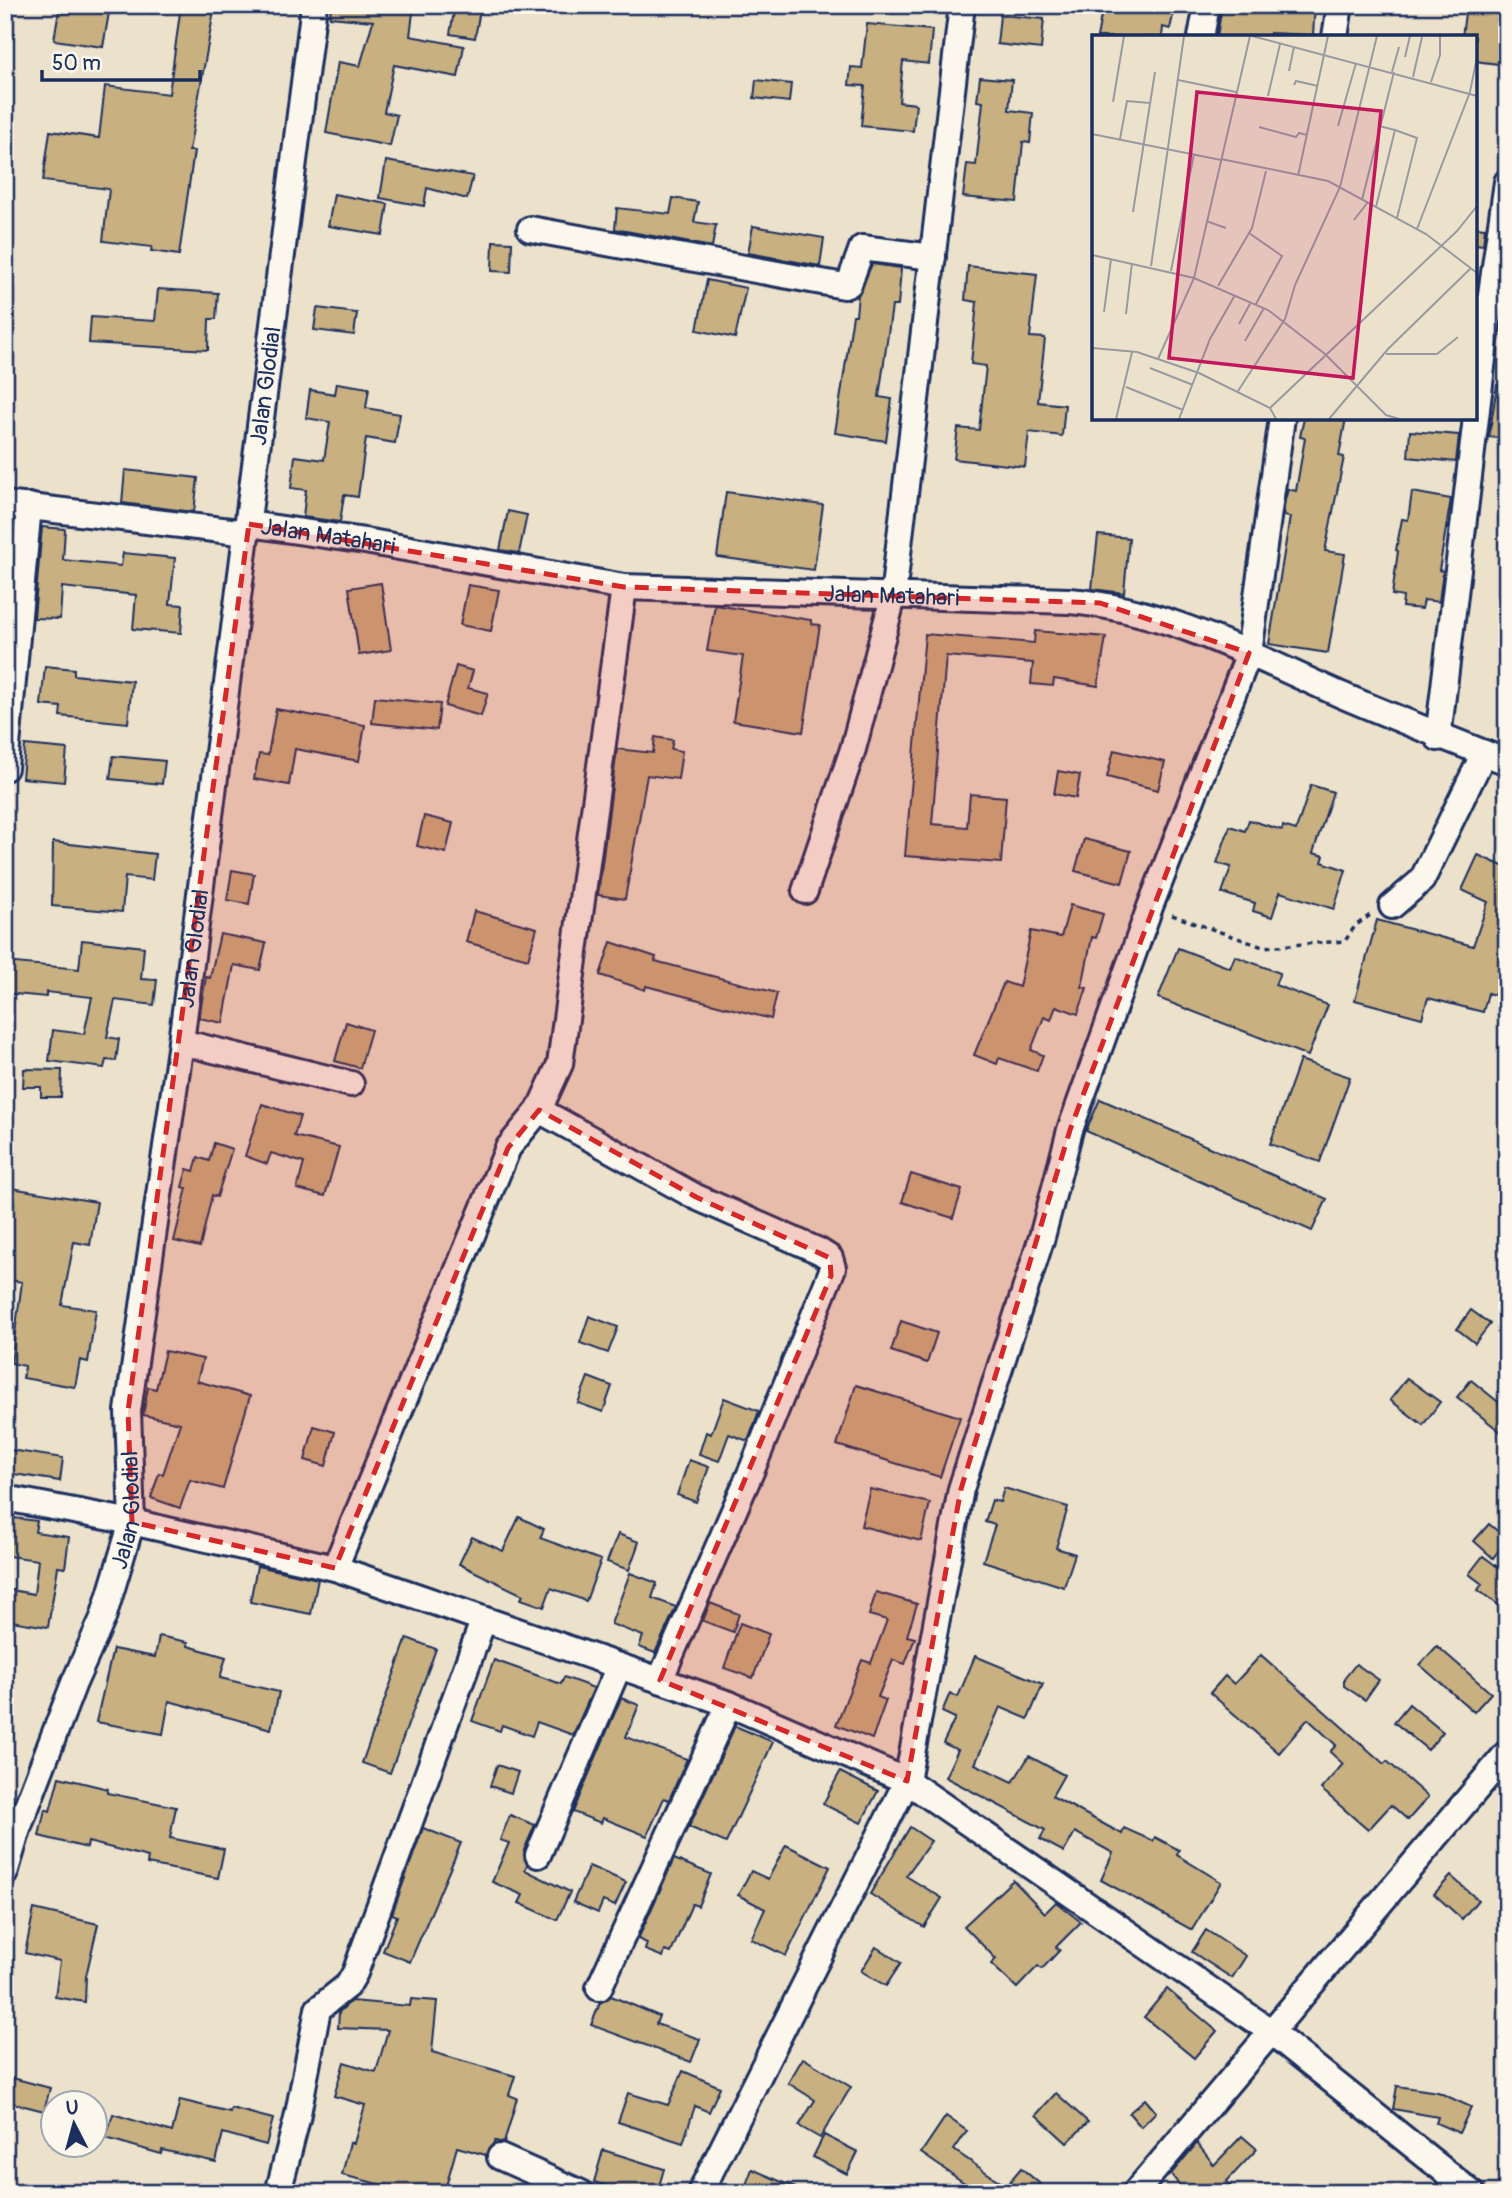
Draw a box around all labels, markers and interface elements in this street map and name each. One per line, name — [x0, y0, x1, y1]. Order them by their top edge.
inset map — [1092, 35, 1477, 420]
scale bar — [42, 38, 200, 82]
text: 50 m — [52, 50, 101, 77]
street label: Jalan Glodial — [243, 325, 287, 447]
street label: Jalan Matahari — [259, 511, 398, 561]
street label: Jalan Matahari — [823, 579, 960, 612]
street label: Jalan Glodial — [171, 887, 215, 1010]
street label: Jalan Glodial — [104, 1450, 146, 1573]
north arrow — [38, 2090, 108, 2160]
text: U — [65, 2095, 80, 2121]

